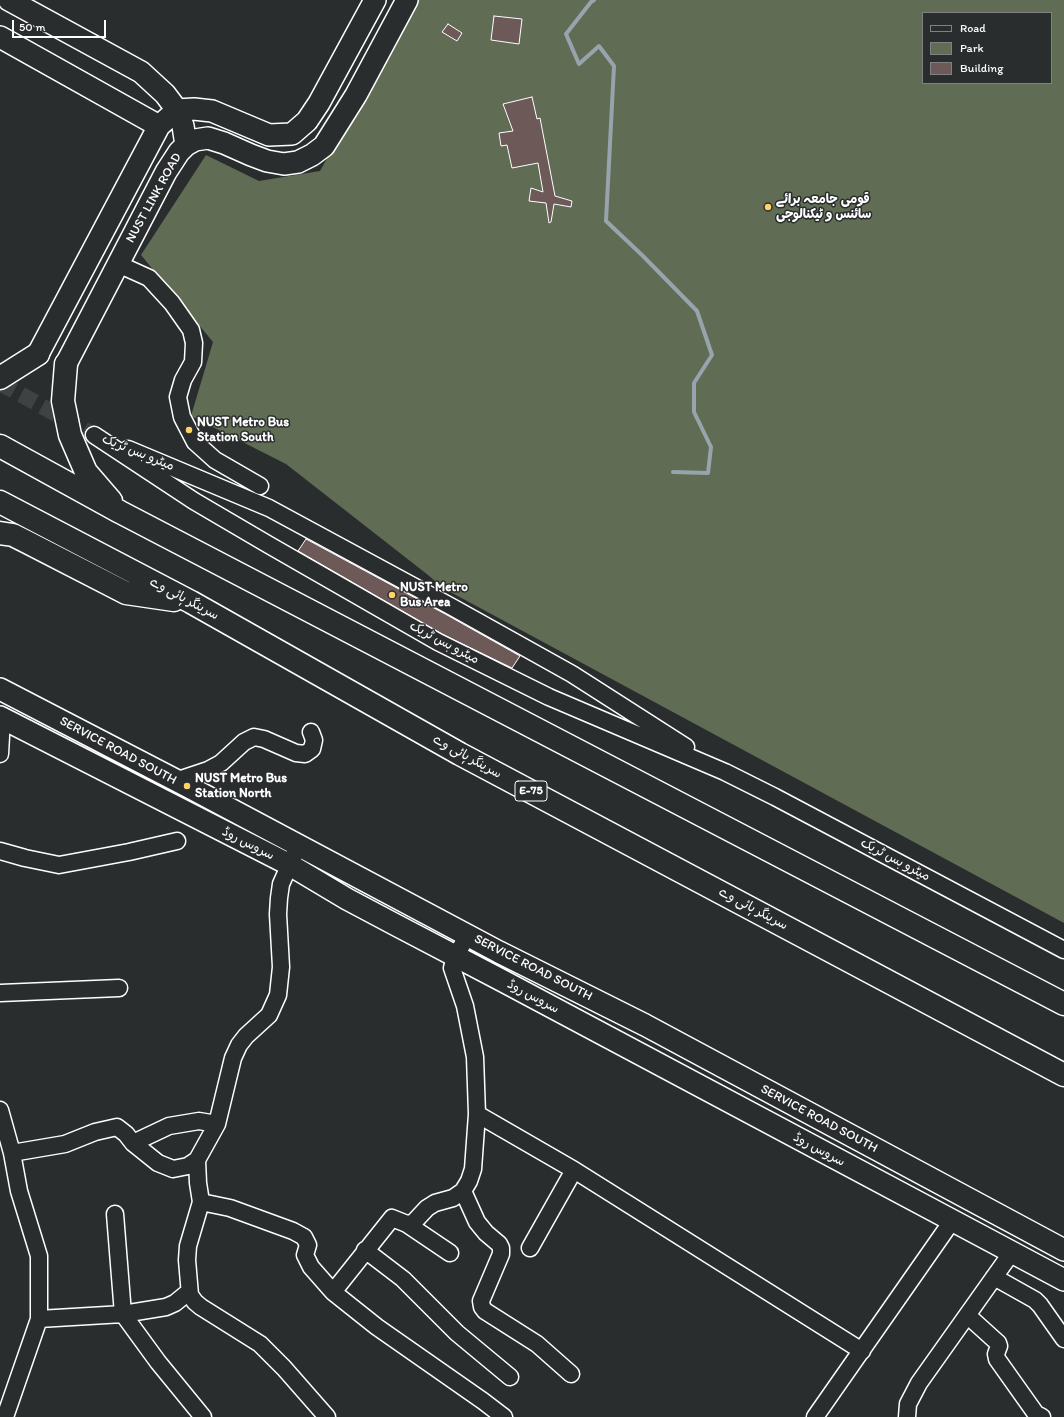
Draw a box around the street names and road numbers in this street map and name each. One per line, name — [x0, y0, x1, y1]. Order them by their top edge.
street label: NUST LINK ROAD — [123, 150, 185, 246]
street label: میٹرو بس ٹریک — [100, 431, 176, 475]
street label: سرینگر ہائی وے — [147, 574, 221, 624]
street label: میٹرو بس ٹریک — [407, 618, 481, 668]
street label: SERVICE ROAD SOUTH — [57, 713, 179, 789]
street label: سرینگر ہائی وے — [430, 732, 504, 782]
road number: E-75 — [515, 781, 547, 801]
street label: سروس روڈ — [219, 824, 277, 864]
street label: میٹرو بس ٹریک — [858, 835, 932, 885]
street label: سرینگر ہائی وے — [716, 884, 790, 934]
street label: SERVICE ROAD SOUTH — [471, 931, 595, 1005]
street label: سروس روڈ — [504, 977, 562, 1017]
street label: SERVICE ROAD SOUTH — [758, 1081, 880, 1157]
street label: سروس روڈ — [790, 1130, 848, 1170]

